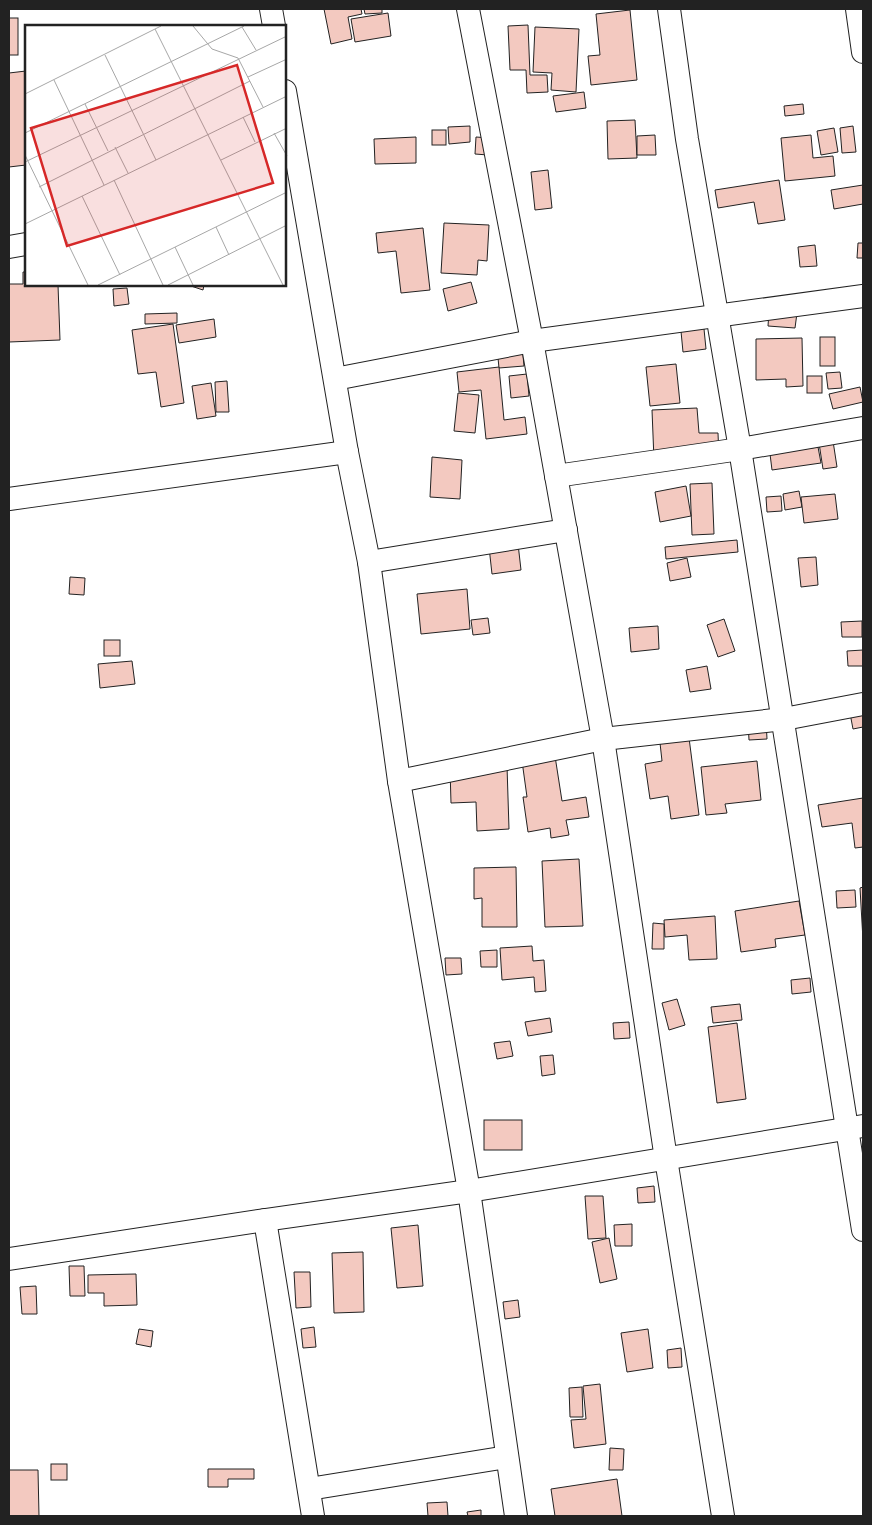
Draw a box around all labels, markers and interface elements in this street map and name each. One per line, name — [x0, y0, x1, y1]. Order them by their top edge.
inset map — [25, 25, 286, 286]

